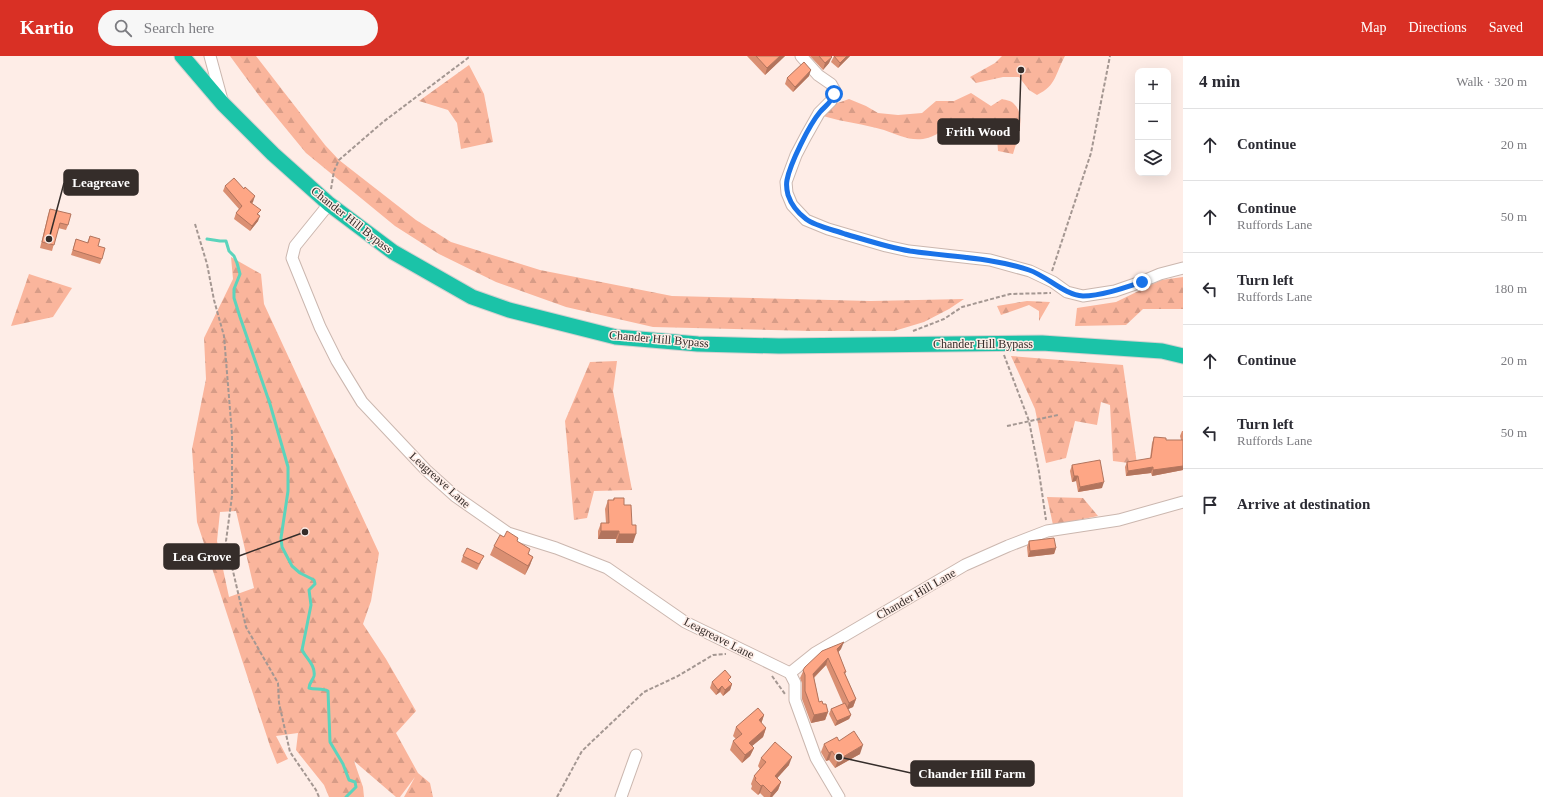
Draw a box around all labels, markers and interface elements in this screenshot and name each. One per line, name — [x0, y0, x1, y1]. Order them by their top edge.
search box — [98, 10, 378, 46]
text: Kartio — [20, 17, 74, 38]
icon: search — [112, 17, 134, 39]
text: Search here — [144, 20, 214, 36]
text: Map — [1361, 20, 1386, 35]
text: Directions — [1408, 20, 1467, 35]
text: Saved — [1489, 20, 1523, 35]
map controls — [1135, 68, 1171, 176]
button: + — [1135, 68, 1171, 104]
text: 4 min — [1199, 72, 1240, 91]
text: Walk · 320 m — [1456, 74, 1527, 89]
route start — [825, 85, 843, 103]
button: − — [1135, 104, 1171, 140]
callout: Frith Wood — [938, 119, 1019, 144]
text: Frith Wood — [946, 124, 1011, 139]
icon: ahead — [1199, 134, 1221, 156]
text: Continue — [1237, 136, 1296, 152]
text: 20 m — [1501, 137, 1527, 152]
button: layers — [1135, 140, 1171, 176]
callout: Leagreave — [64, 170, 138, 195]
text: Leagreave — [72, 175, 130, 190]
street label: Chander Hill Bypass — [308, 184, 396, 256]
text: Continue — [1237, 200, 1296, 216]
icon: ahead — [1199, 206, 1221, 228]
text: 50 m — [1501, 209, 1527, 224]
text: Ruffords Lane — [1237, 217, 1312, 232]
text: Turn left — [1237, 272, 1294, 288]
route end — [1133, 273, 1151, 291]
icon: left — [1199, 278, 1221, 300]
text: 180 m — [1494, 281, 1527, 296]
text: Ruffords Lane — [1237, 289, 1312, 304]
street label: Chander Hill Bypass — [609, 328, 710, 350]
street label: Chander Hill Bypass — [933, 337, 1033, 351]
icon: ahead — [1199, 350, 1221, 372]
text: Continue — [1237, 352, 1296, 368]
text: 20 m — [1501, 353, 1527, 368]
text: Turn left — [1237, 416, 1294, 432]
icon: left — [1199, 422, 1221, 444]
text: 50 m — [1501, 425, 1527, 440]
text: Ruffords Lane — [1237, 433, 1312, 448]
street label: Leagreave Lane — [407, 449, 473, 511]
icon: arrive — [1199, 494, 1221, 516]
text: Arrive at destination — [1237, 496, 1370, 512]
callout: Lea Grove — [164, 544, 239, 569]
text: Lea Grove — [173, 549, 232, 564]
street label: Chander Hill Lane — [874, 566, 958, 622]
street label: Leagreave Lane — [682, 614, 756, 662]
callout: Chander Hill Farm — [911, 761, 1034, 786]
text: Chander Hill Farm — [918, 766, 1026, 781]

